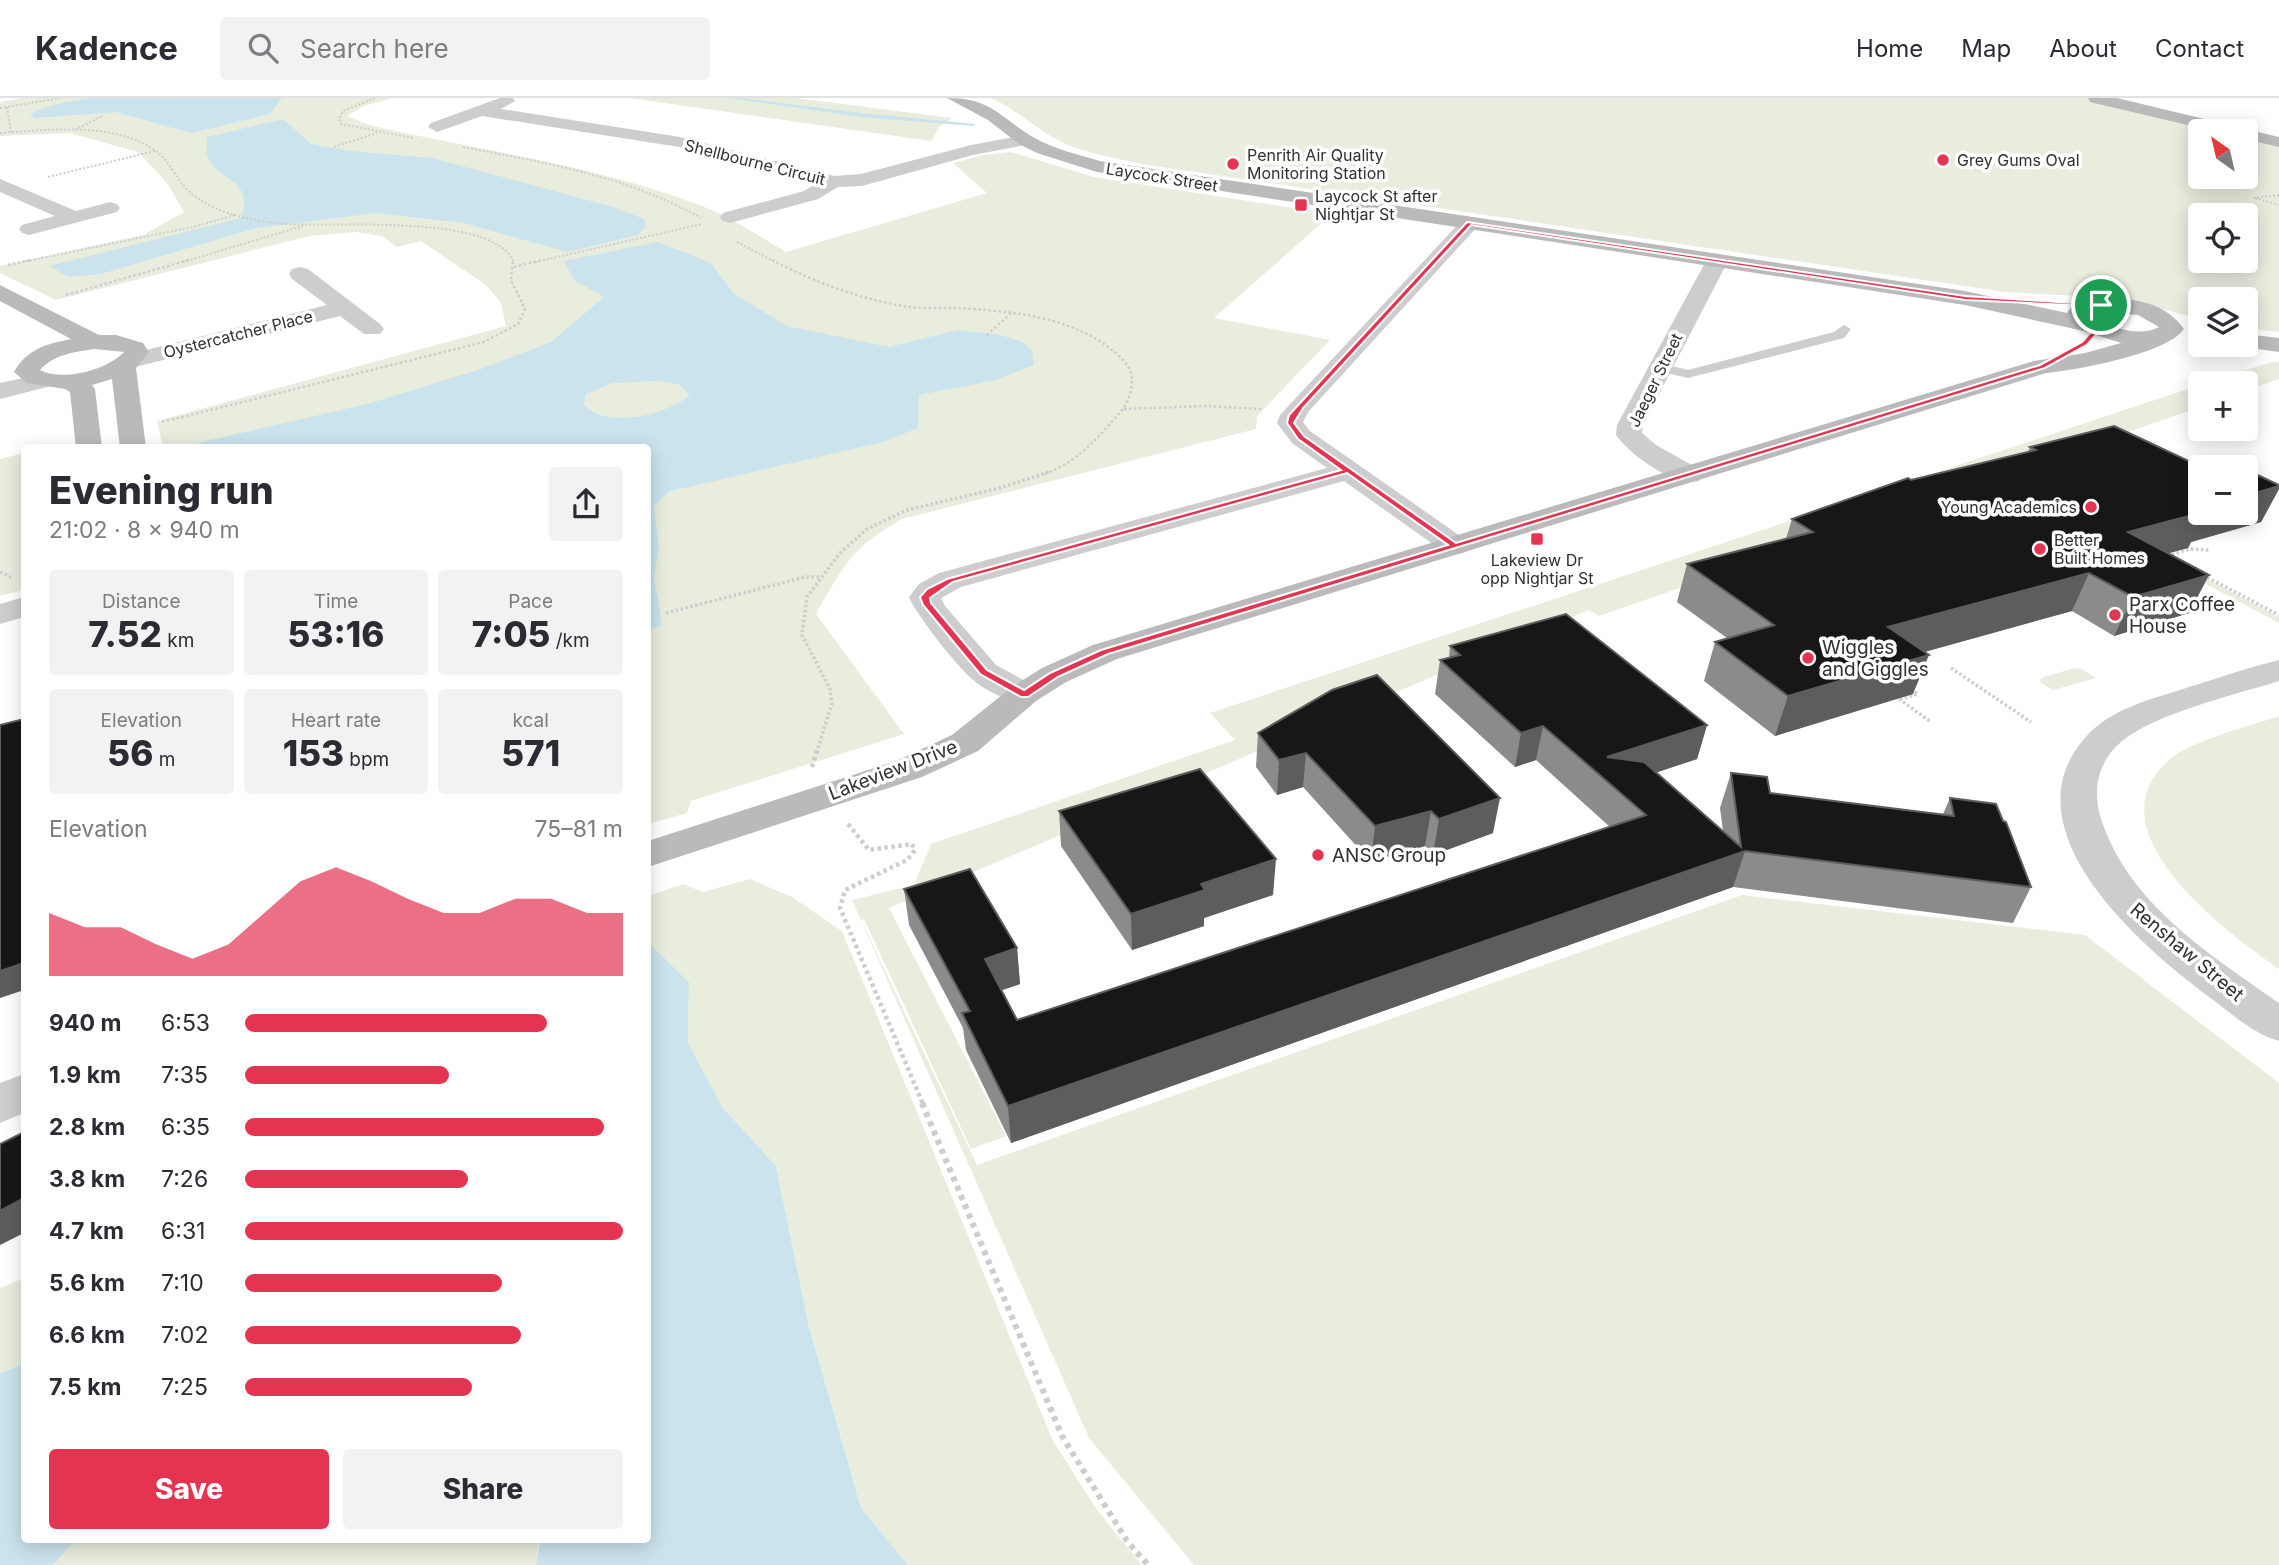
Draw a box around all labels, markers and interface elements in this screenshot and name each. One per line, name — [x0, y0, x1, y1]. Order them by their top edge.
search box — [220, 17, 710, 80]
text: Kadence — [35, 28, 178, 68]
icon: search — [244, 29, 282, 67]
text: Search here — [300, 33, 449, 64]
text: Home — [1856, 34, 1923, 63]
text: Map — [1961, 34, 2011, 63]
text: About — [2049, 34, 2117, 63]
text: Contact — [2155, 34, 2244, 63]
north arrow — [2188, 119, 2258, 189]
map controls — [2188, 119, 2258, 525]
street label: Shellbourne Circuit — [683, 135, 827, 189]
place label: Penrith Air Quality Monitoring Station — [1247, 145, 1386, 183]
place label: Grey Gums Oval — [1957, 150, 2080, 170]
marker: Grey Gums Oval — [1935, 152, 1951, 168]
marker: Penrith Air Quality Monitoring Station — [1225, 156, 1241, 172]
street label: Laycock Street — [1105, 158, 1219, 196]
place label: Laycock St after Nightjar St — [1315, 186, 1437, 224]
marker: Laycock St after Nightjar St — [1293, 197, 1309, 213]
button: locate — [2188, 203, 2258, 273]
pin — [2071, 275, 2131, 335]
icon: arrive — [2082, 286, 2120, 324]
button: layers — [2188, 287, 2258, 357]
street label: Oystercatcher Place — [161, 306, 315, 362]
street label: Jaeger Street — [1624, 330, 1686, 430]
button: + — [2188, 371, 2258, 441]
button: − — [2188, 455, 2258, 525]
text: Evening run — [49, 467, 274, 513]
button: share — [549, 467, 623, 541]
place label: Young Academics — [1941, 497, 2077, 517]
marker: Young Academics — [2083, 499, 2099, 515]
text: 21:02 · 8 × 940 m — [49, 516, 240, 544]
place label: Better Built Homes — [2054, 530, 2145, 568]
marker: Lakeview Dr opp Nightjar St — [1529, 531, 1545, 547]
marker: Better Built Homes — [2032, 541, 2048, 557]
place label: Lakeview Dr opp Nightjar St — [1480, 550, 1594, 588]
text: Distance — [102, 590, 181, 613]
text: Time — [314, 590, 358, 613]
text: Pace — [508, 590, 553, 613]
place label: Parx Coffee House — [2129, 593, 2235, 638]
marker: Parx Coffee House — [2107, 607, 2123, 623]
text: 7.52 — [88, 613, 162, 655]
text: 53:16 — [288, 613, 384, 655]
text: 7:05 — [472, 613, 550, 655]
text: km — [162, 629, 194, 652]
text: /km — [550, 629, 590, 652]
place label: Wiggles and Giggles — [1822, 636, 1929, 681]
marker: Wiggles and Giggles — [1800, 650, 1816, 666]
text: Elevation — [101, 709, 182, 732]
text: Heart rate — [291, 709, 381, 732]
text: kcal — [513, 709, 549, 732]
text: 56 — [107, 732, 153, 774]
text: 153 — [283, 732, 344, 774]
text: 571 — [501, 732, 560, 774]
street label: Lakeview Drive — [825, 735, 961, 805]
text: m — [153, 748, 175, 771]
text: bpm — [344, 748, 389, 771]
text: Elevation — [49, 815, 148, 843]
text: 75–81 m — [535, 815, 623, 843]
place label: ANSC Group — [1332, 844, 1446, 867]
marker: ANSC Group — [1310, 847, 1326, 863]
street label: Renshaw Street — [2126, 898, 2248, 1006]
text: 940 m — [49, 1009, 121, 1037]
text: 6:53 — [161, 1009, 210, 1037]
text: 1.9 km — [49, 1061, 121, 1089]
text: 7:35 — [161, 1061, 208, 1089]
text: 2.8 km — [49, 1113, 125, 1141]
text: 6:35 — [161, 1113, 210, 1141]
text: 3.8 km — [49, 1165, 125, 1193]
text: 7:26 — [161, 1165, 208, 1193]
text: 4.7 km — [49, 1217, 124, 1245]
text: 6:31 — [161, 1217, 205, 1245]
text: 5.6 km — [49, 1269, 125, 1297]
text: 7:10 — [161, 1269, 204, 1297]
text: 6.6 km — [49, 1321, 125, 1349]
text: 7:02 — [161, 1321, 208, 1349]
text: 7.5 km — [49, 1373, 122, 1401]
text: 7:25 — [161, 1373, 208, 1401]
button: Save — [49, 1449, 329, 1529]
button: Share — [343, 1449, 623, 1529]

